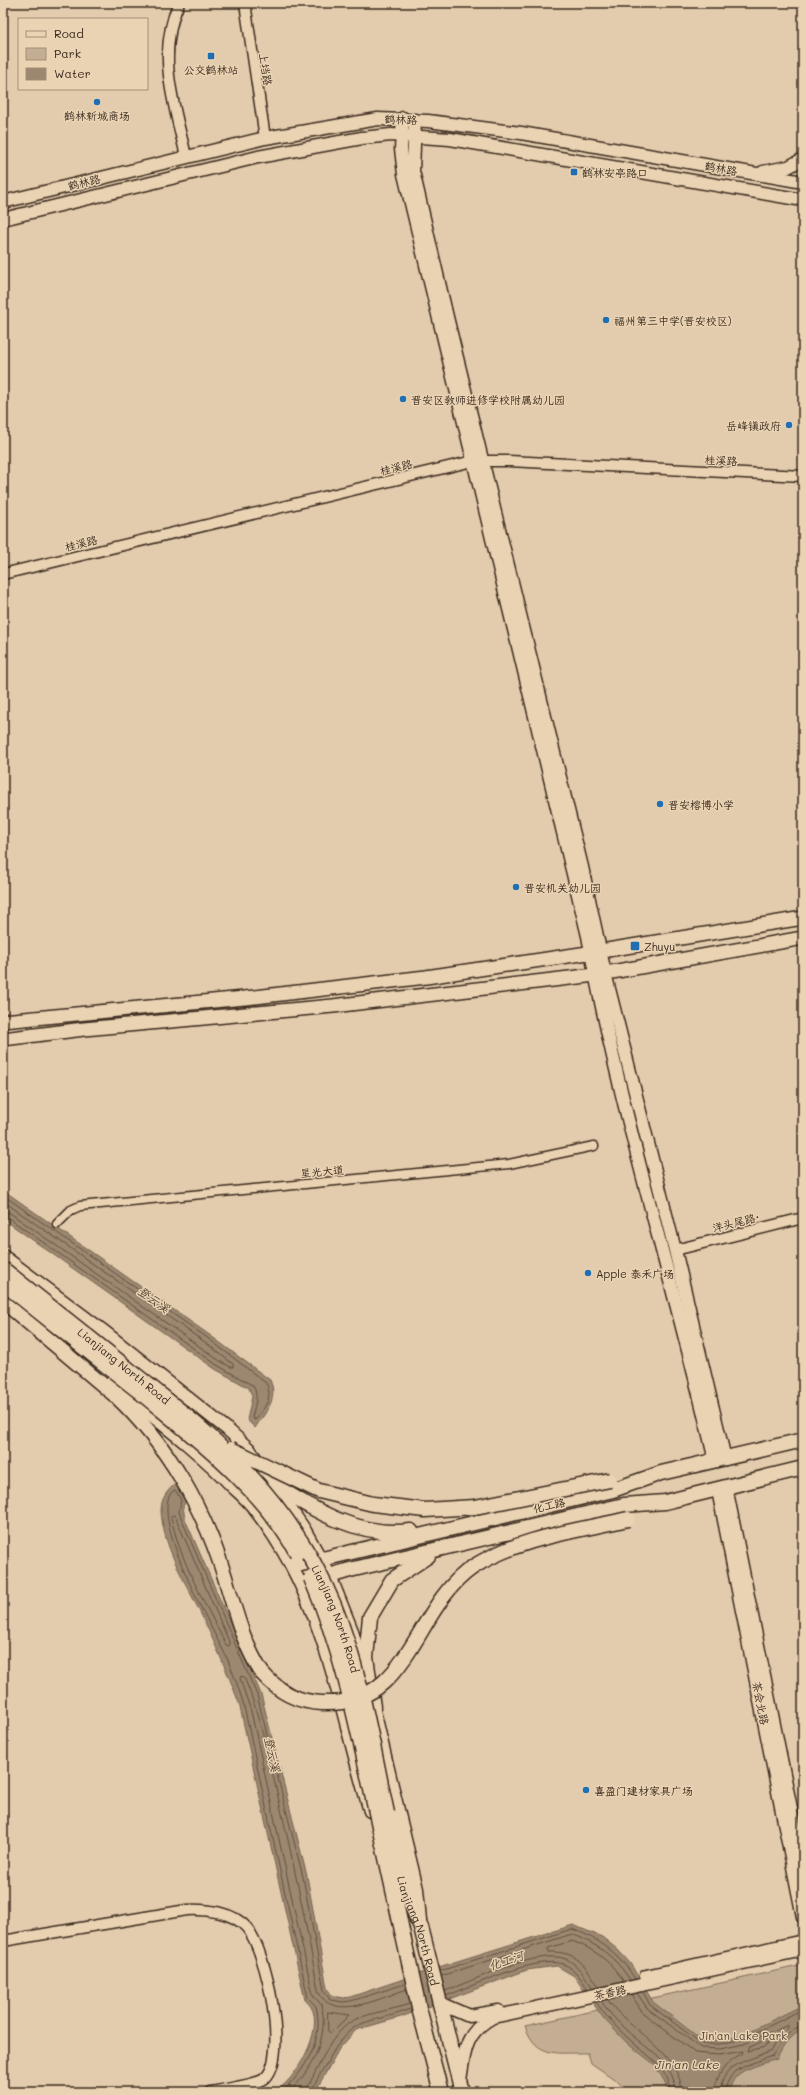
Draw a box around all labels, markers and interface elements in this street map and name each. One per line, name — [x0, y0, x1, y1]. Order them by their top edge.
legend — [18, 18, 148, 90]
text: Road — [54, 25, 84, 41]
text: Park — [54, 45, 81, 61]
marker: 公交鹤林站 — [206, 51, 216, 61]
street label: 上垱路 — [256, 52, 276, 86]
place label: 公交鹤林站 — [184, 62, 239, 77]
text: Water — [54, 65, 91, 81]
marker: 鹤林新城商场 — [92, 97, 102, 107]
place label: 鹤林新城商场 — [64, 108, 130, 123]
street label: 鹤林路 — [384, 111, 418, 127]
street label: 鹤林路 — [703, 158, 739, 178]
place label: 鹤林安亭路口 — [582, 165, 648, 180]
marker: 鹤林安亭路口 — [569, 167, 579, 177]
street label: 鹤林路 — [66, 171, 102, 193]
place label: 福州第三中学(晋安校区) — [614, 313, 732, 328]
marker: 福州第三中学(晋安校区) — [601, 315, 611, 325]
place label: 晋安区教师进修学校附属幼儿园 — [411, 392, 565, 407]
marker: 晋安区教师进修学校附属幼儿园 — [398, 394, 408, 404]
place label: 岳峰镇政府 — [726, 418, 781, 433]
marker: 岳峰镇政府 — [784, 420, 794, 430]
street label: 桂溪路 — [704, 452, 738, 468]
street label: 桂溪路 — [378, 456, 414, 478]
street label: 桂溪路 — [63, 532, 99, 554]
place label: 晋安榕博小学 — [668, 797, 734, 812]
marker: 晋安榕博小学 — [655, 799, 665, 809]
place label: 晋安机关幼儿园 — [524, 880, 601, 895]
marker: 晋安机关幼儿园 — [511, 882, 521, 892]
place label: Zhuyu — [644, 939, 675, 954]
marker: Zhuyu — [629, 940, 641, 952]
street label: 星光大道 — [299, 1162, 345, 1180]
street label: 洋头尾路· — [711, 1209, 761, 1235]
place label: Apple 泰禾广场 — [596, 1266, 674, 1281]
marker: Apple 泰禾广场 — [583, 1268, 593, 1278]
water label: 登云溪 — [135, 1282, 174, 1316]
street label: Lianjiang North Road — [75, 1324, 174, 1407]
street label: 化工路 — [531, 1494, 567, 1516]
street label: Lianjiang North Road — [309, 1562, 363, 1674]
street label: 茶会北路 — [749, 1680, 773, 1726]
water label: 登云溪 — [261, 1735, 285, 1774]
place label: 喜盈门建材家具广场 — [594, 1783, 693, 1798]
marker: 喜盈门建材家具广场 — [581, 1785, 591, 1795]
street label: Lianjiang North Road — [395, 1874, 443, 1987]
water label: 化工河 — [486, 1946, 528, 1973]
street label: 茶香路 — [592, 1981, 628, 2003]
park label: Jin'an Lake Park — [699, 2028, 787, 2043]
water label: Jin'an Lake — [654, 2056, 720, 2072]

